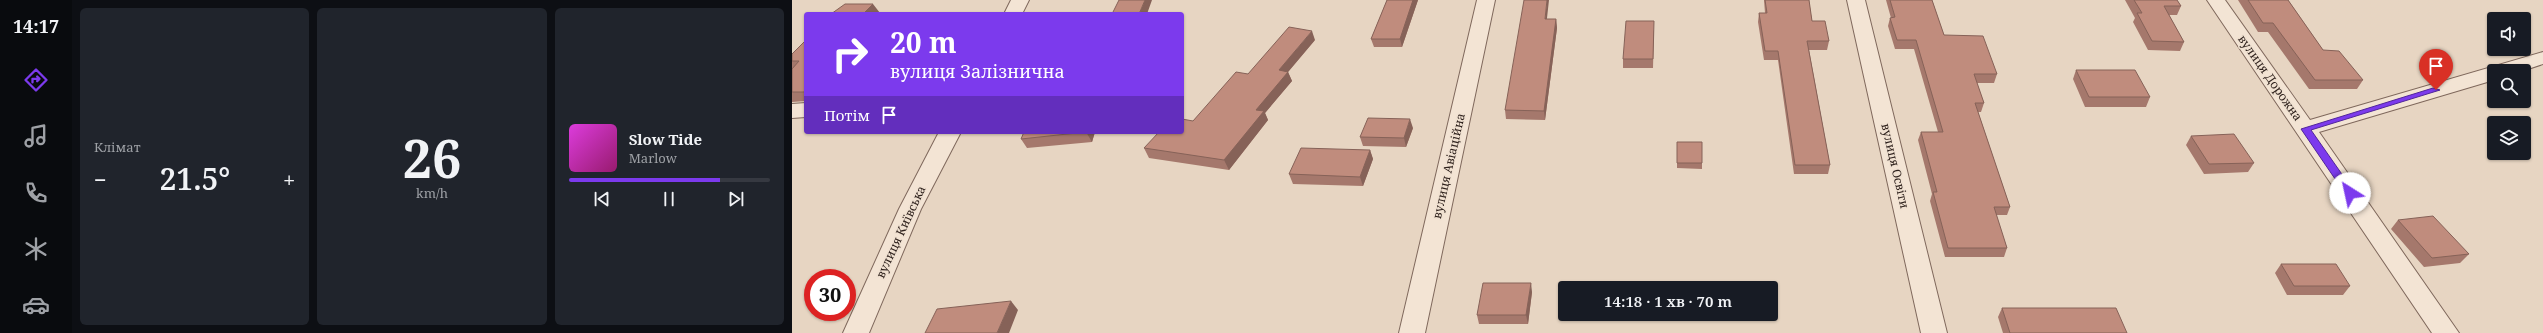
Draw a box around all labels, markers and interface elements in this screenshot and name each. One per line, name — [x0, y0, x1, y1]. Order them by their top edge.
map controls — [2487, 12, 2531, 160]
button: sound — [2487, 12, 2531, 56]
text: 14:17 — [13, 14, 59, 38]
text: 20 m — [890, 23, 957, 61]
icon: right — [824, 28, 876, 80]
street label: вулиця Дорожна — [2234, 31, 2307, 124]
pin — [2419, 49, 2453, 90]
icon: arrive — [2425, 55, 2447, 77]
text: вулиця Залізнична — [890, 59, 1065, 83]
button: search — [2487, 64, 2531, 108]
icon: directions — [22, 66, 50, 94]
icon: arrive — [878, 104, 900, 126]
text: Потім — [824, 105, 870, 125]
street label: вулиця Авіаційна — [1428, 111, 1469, 220]
button: layers — [2487, 116, 2531, 160]
icon: music — [22, 122, 50, 150]
text: 26 — [403, 122, 461, 193]
street label: вулиця Освіти — [1877, 122, 1914, 210]
text: Slow Tide — [629, 129, 702, 149]
text: Клімат — [94, 138, 141, 156]
text: Marlow — [629, 149, 677, 167]
text: 21.5° — [159, 158, 230, 199]
text: − — [94, 164, 107, 194]
text: + — [283, 164, 295, 194]
position arrow — [2329, 172, 2371, 214]
icon: phone — [22, 179, 50, 207]
street label: вулиця Київська — [872, 183, 930, 281]
text: km/h — [416, 184, 448, 202]
icon: previous — [591, 188, 613, 210]
icon: pause — [658, 188, 680, 210]
icon: next — [725, 188, 747, 210]
icon: climate — [22, 235, 50, 263]
speed limit sign: 30 — [804, 269, 856, 321]
icon: car — [22, 291, 50, 319]
text: 14:18 · 1 хв · 70 m — [1604, 291, 1732, 311]

